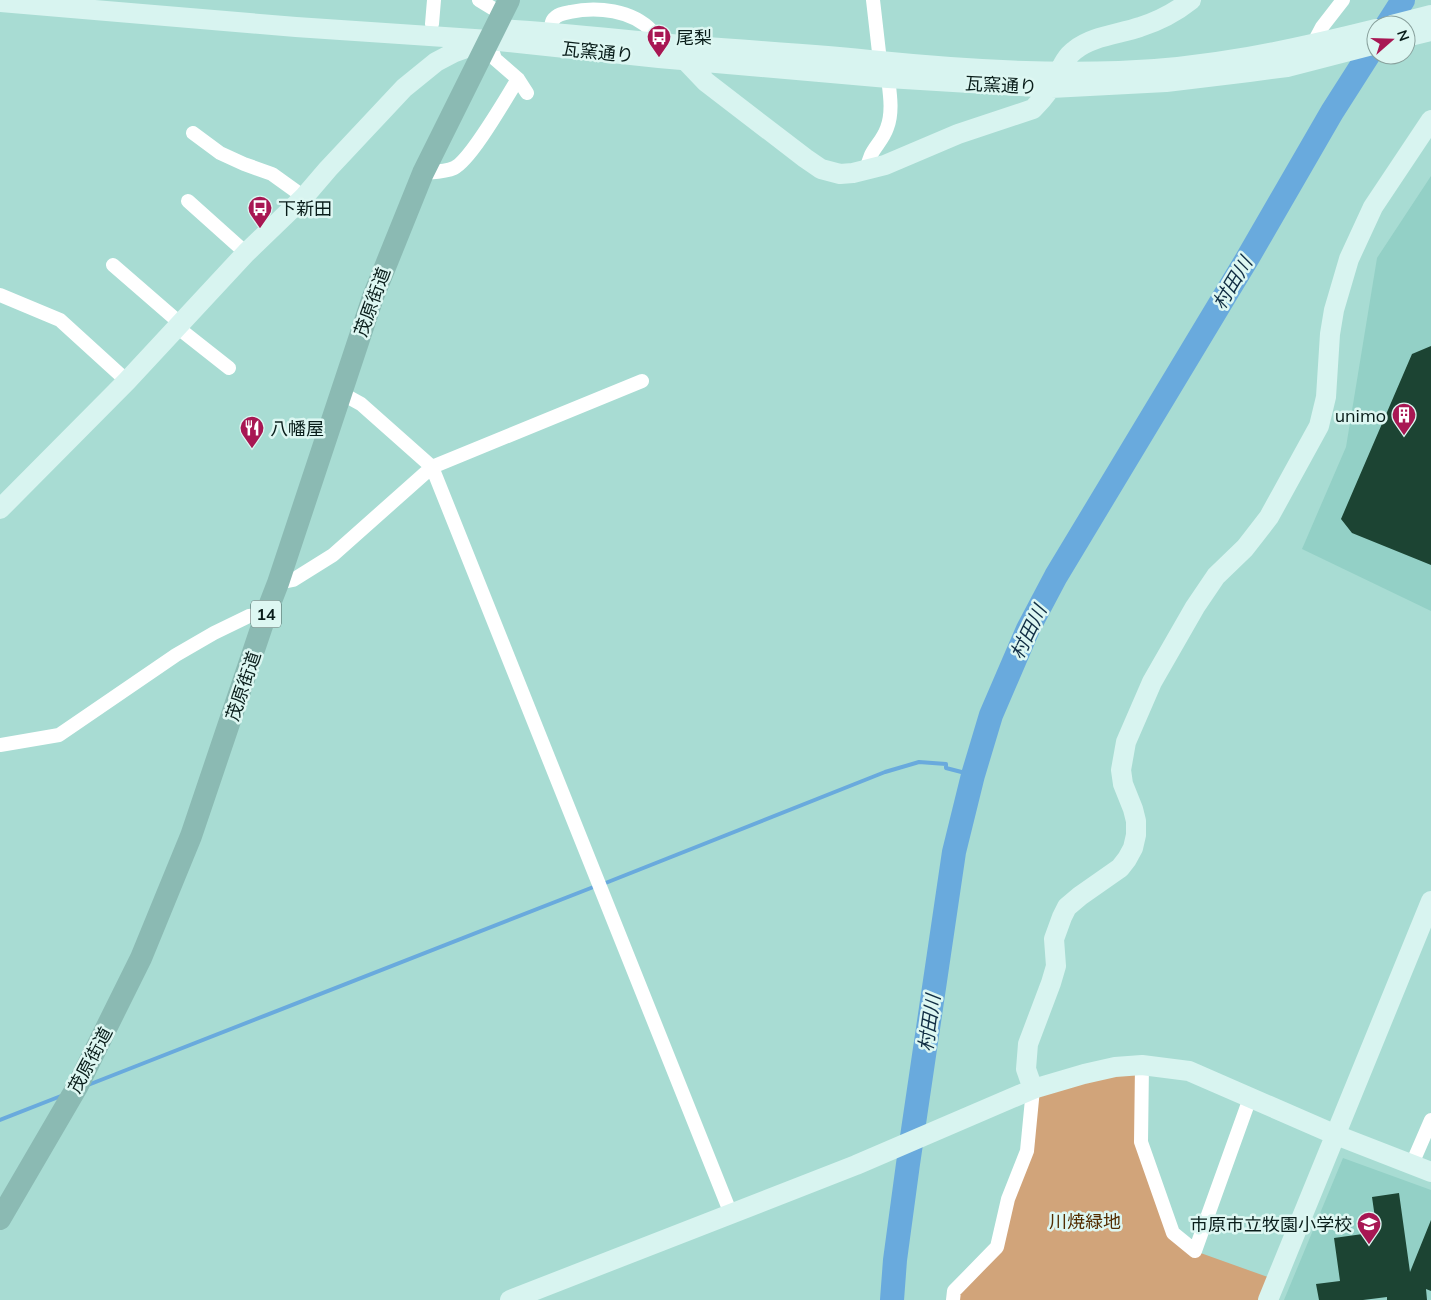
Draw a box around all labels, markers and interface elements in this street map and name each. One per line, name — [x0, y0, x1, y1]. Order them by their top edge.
north arrow — [1366, 15, 1416, 65]
bus stop icon: 尾梨 — [646, 24, 672, 58]
place label: 尾梨 — [676, 26, 712, 49]
text: N — [1393, 28, 1413, 44]
street label: 瓦窯通り — [561, 37, 635, 67]
street label: 瓦窯通り — [964, 72, 1038, 98]
bus stop icon: 下新田 — [247, 195, 273, 229]
place label: 下新田 — [278, 197, 332, 220]
water label: 村田川 — [1207, 251, 1258, 314]
street label: 茂原街道 — [349, 264, 395, 340]
building icon: unimo — [1391, 402, 1417, 436]
place label: unimo — [1335, 404, 1386, 427]
restaurant icon: 八幡屋 — [239, 415, 265, 449]
place label: 八幡屋 — [270, 417, 324, 440]
water label: 村田川 — [1005, 599, 1052, 663]
road number: 14 — [251, 600, 281, 628]
street label: 茂原街道 — [220, 648, 266, 724]
water label: 村田川 — [913, 991, 945, 1053]
street label: 茂原街道 — [63, 1023, 117, 1097]
park label: 川焼緑地 — [1049, 1210, 1121, 1233]
school or university icon: 市原市立牧園小学校 — [1356, 1211, 1382, 1245]
place label: 市原市立牧園小学校 — [1190, 1213, 1352, 1236]

